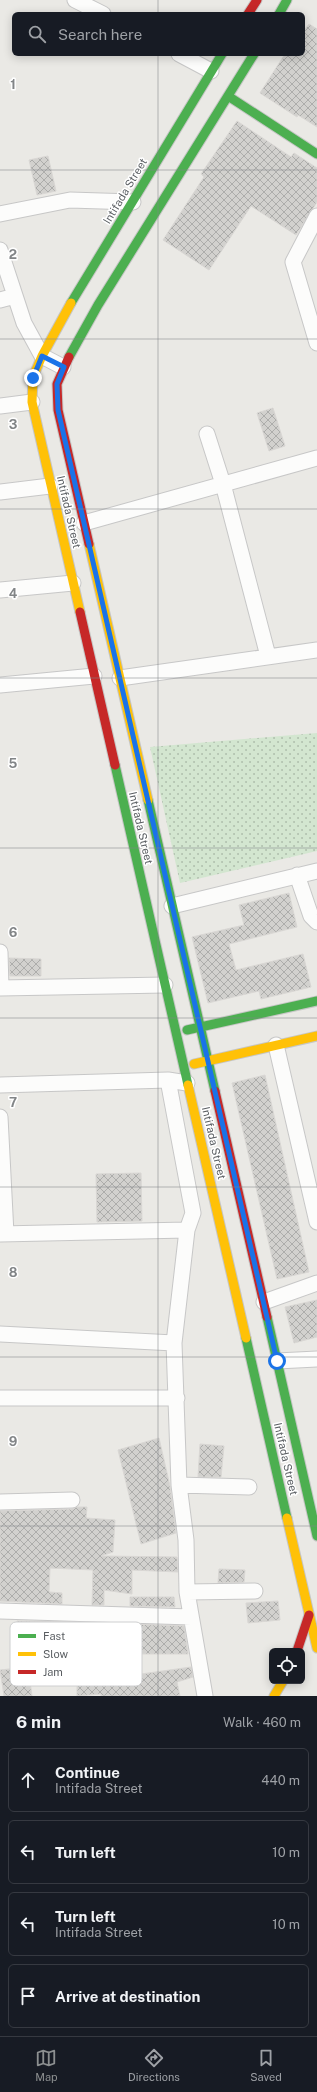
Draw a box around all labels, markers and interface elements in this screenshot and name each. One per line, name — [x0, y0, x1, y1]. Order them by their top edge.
search box — [12, 12, 305, 56]
icon: search — [26, 23, 48, 45]
text: Search here — [58, 26, 142, 43]
text: 1 — [10, 77, 16, 92]
street label: Intifada Street — [101, 156, 149, 226]
text: 2 — [9, 247, 17, 262]
route end — [24, 369, 42, 387]
text: 3 — [9, 417, 18, 432]
street label: Intifada Street — [55, 475, 83, 549]
text: 4 — [9, 586, 18, 601]
text: 5 — [9, 756, 18, 771]
street label: Intifada Street — [127, 791, 155, 865]
text: 6 — [9, 925, 18, 940]
text: 7 — [9, 1095, 17, 1110]
street label: Intifada Street — [200, 1106, 228, 1180]
text: 8 — [9, 1265, 18, 1280]
route start — [268, 1352, 286, 1370]
street label: Intifada Street — [272, 1422, 300, 1496]
text: 9 — [9, 1434, 17, 1449]
legend — [10, 1622, 142, 1686]
text: Fast — [43, 1630, 65, 1642]
text: Slow — [43, 1648, 69, 1660]
map controls — [269, 1648, 305, 1684]
button: locate — [269, 1648, 305, 1684]
text: Jam — [43, 1666, 63, 1678]
text: 6 min — [16, 1712, 61, 1732]
text: Walk · 460 m — [223, 1715, 301, 1730]
text: Continue — [55, 1764, 120, 1781]
icon: ahead — [17, 1769, 39, 1791]
text: 440 m — [261, 1773, 300, 1788]
text: Intifada Street — [55, 1781, 143, 1796]
icon: left — [17, 1841, 39, 1863]
text: Turn left — [55, 1844, 116, 1861]
text: 10 m — [272, 1845, 300, 1860]
text: Turn left — [55, 1908, 116, 1925]
icon: left — [17, 1913, 39, 1935]
text: 10 m — [272, 1917, 300, 1932]
text: Intifada Street — [55, 1925, 143, 1940]
icon: arrive — [17, 1985, 39, 2007]
text: Arrive at destination — [55, 1988, 200, 2005]
tab: Map — [35, 2047, 58, 2083]
tab: Directions — [128, 2047, 180, 2083]
tab: Saved — [250, 2047, 282, 2083]

